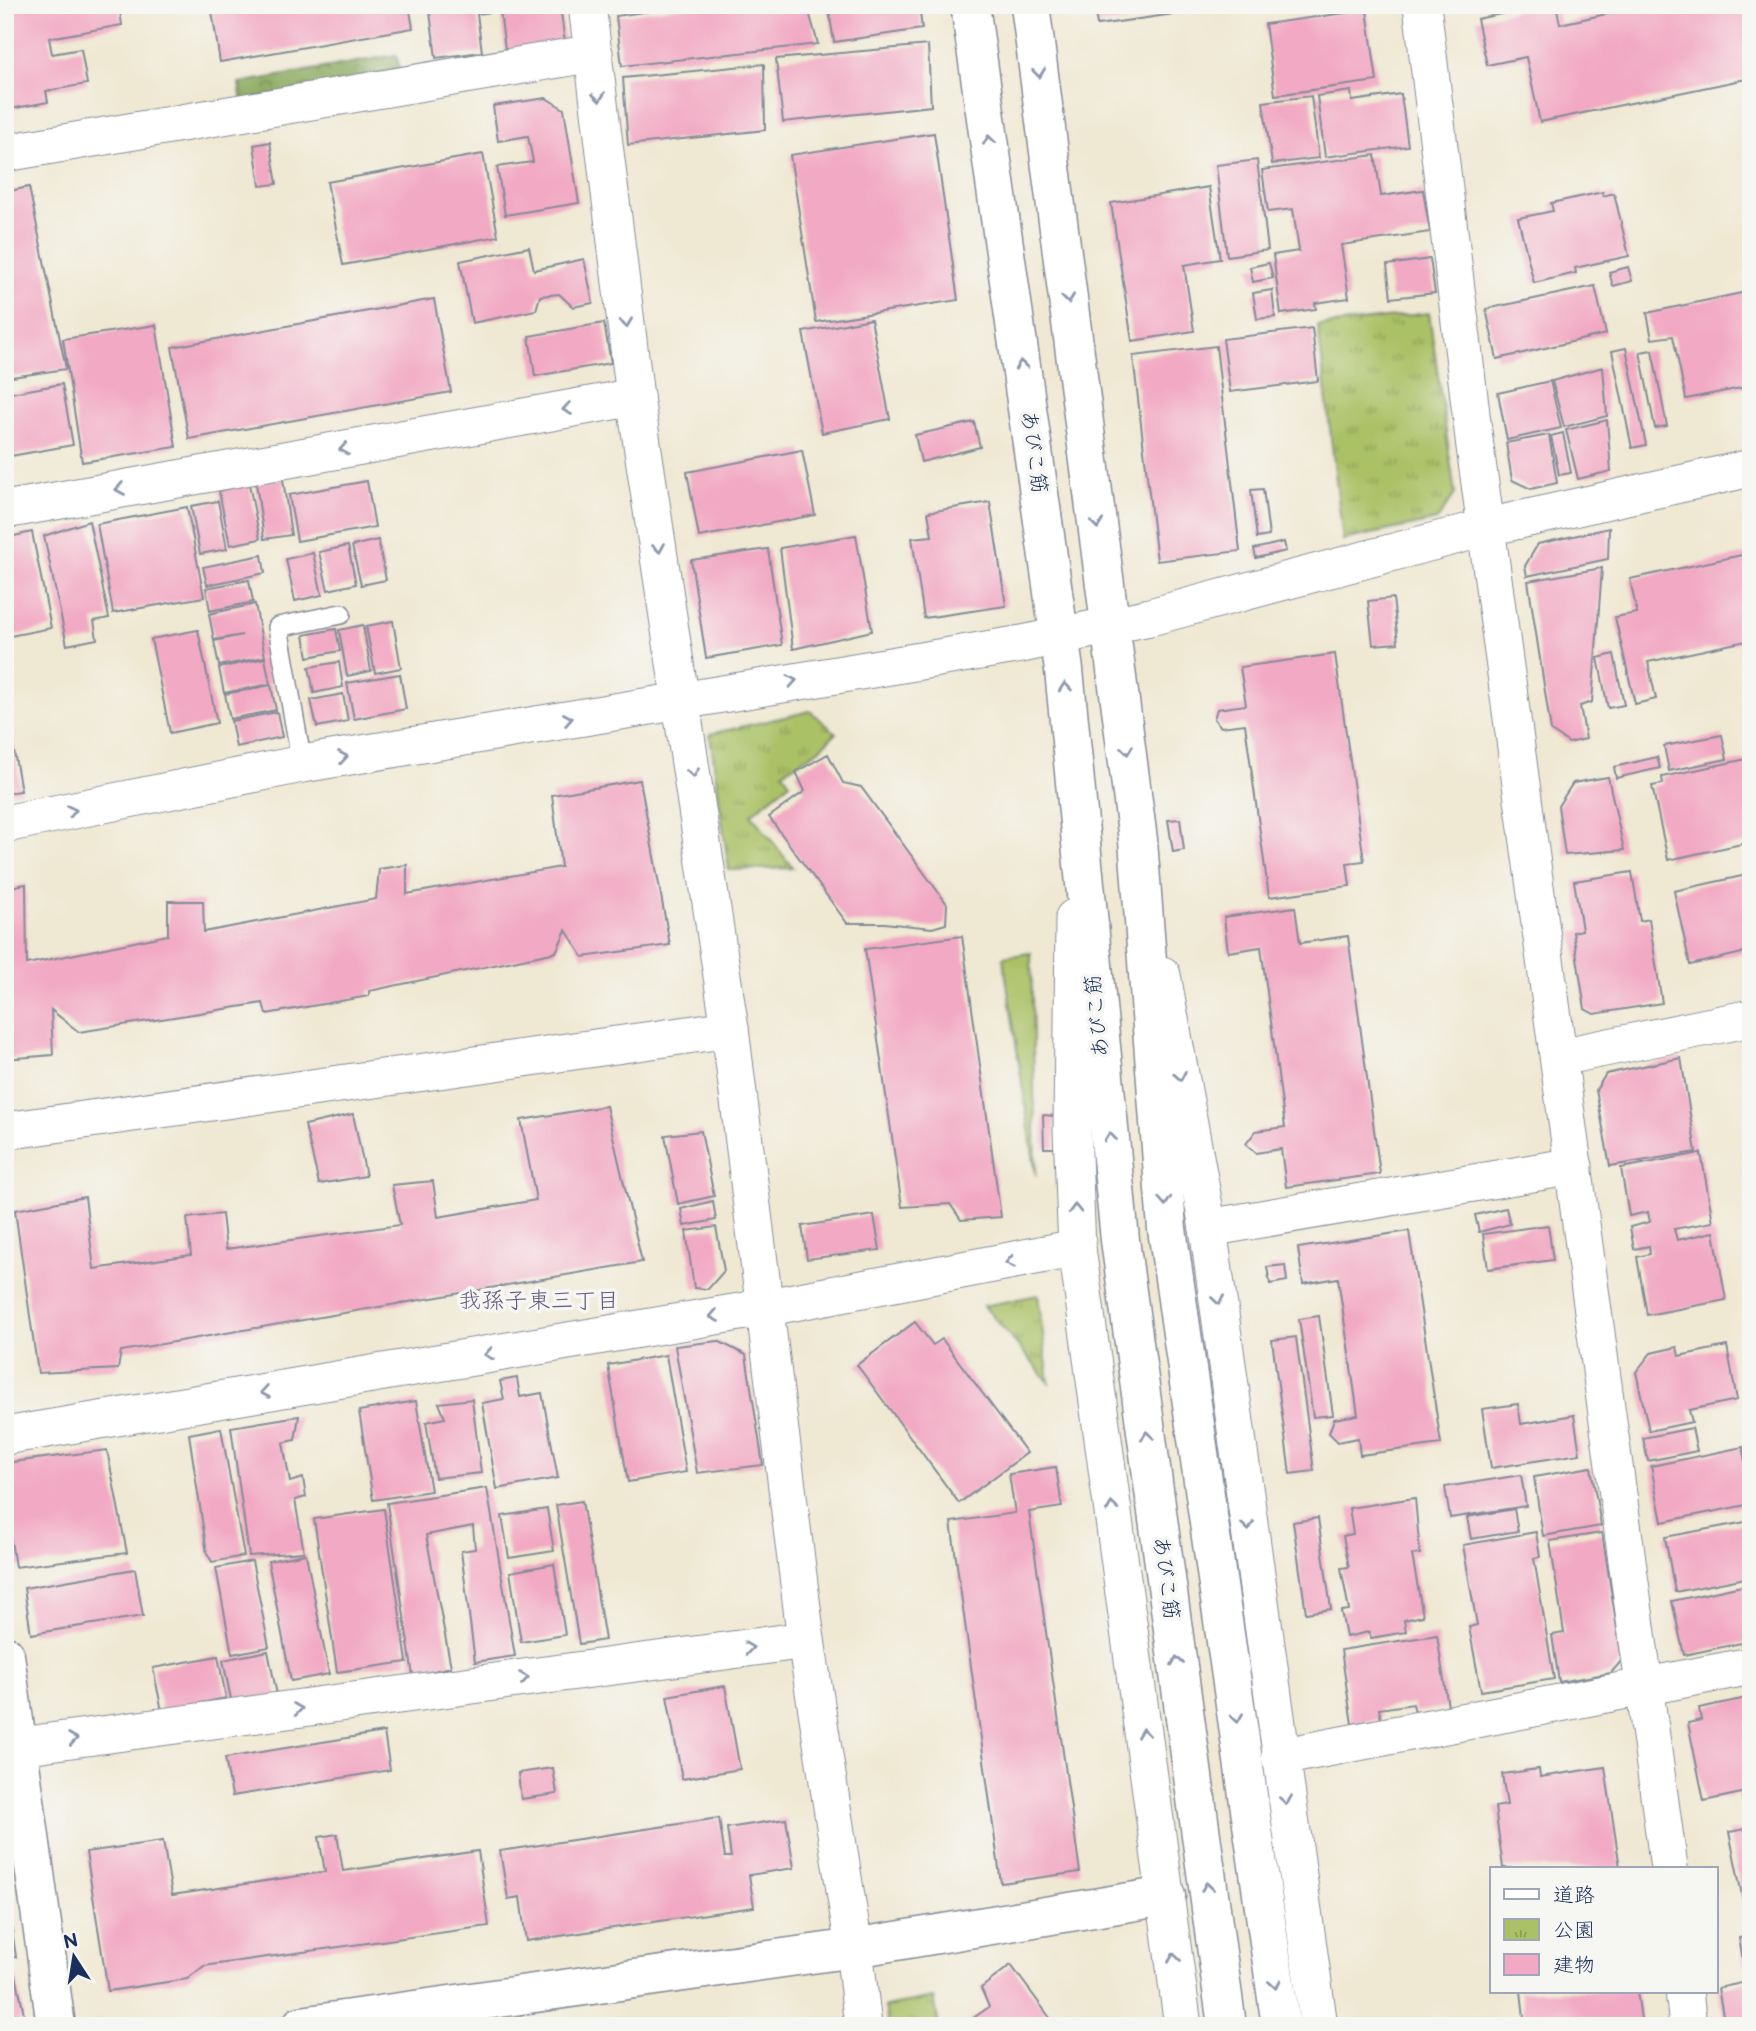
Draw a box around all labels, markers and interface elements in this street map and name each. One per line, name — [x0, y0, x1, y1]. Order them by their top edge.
one-way arrow — [1031, 67, 1046, 79]
one-way arrow — [591, 92, 606, 103]
one-way arrow — [982, 134, 997, 145]
one-way arrow — [1060, 293, 1075, 304]
one-way arrow — [618, 317, 633, 329]
one-way arrow — [1014, 359, 1029, 371]
one-way arrow — [562, 401, 573, 416]
street label: あびこ筋 — [1016, 409, 1052, 495]
one-way arrow — [338, 441, 350, 456]
one-way arrow — [114, 481, 126, 496]
one-way arrow — [1089, 518, 1104, 530]
one-way arrow — [651, 542, 666, 554]
one-way arrow — [786, 674, 798, 689]
one-way arrow — [1058, 681, 1073, 692]
one-way arrow — [561, 712, 573, 727]
one-way arrow — [1119, 744, 1134, 756]
one-way arrow — [337, 750, 349, 765]
one-way arrow — [685, 767, 700, 779]
one-way arrow — [66, 804, 78, 819]
street label: あびこ筋 — [1080, 973, 1114, 1059]
one-way arrow — [1172, 1070, 1187, 1082]
one-way arrow — [1102, 1131, 1117, 1143]
one-way arrow — [1157, 1196, 1172, 1207]
one-way arrow — [1068, 1203, 1083, 1214]
one-way arrow — [1004, 1253, 1016, 1268]
district label: 我孫子東三丁目 — [459, 1287, 620, 1315]
one-way arrow — [1210, 1294, 1225, 1306]
one-way arrow — [708, 1308, 720, 1323]
one-way arrow — [483, 1346, 495, 1361]
one-way arrow — [259, 1384, 271, 1399]
one-way arrow — [1139, 1430, 1154, 1441]
one-way arrow — [1104, 1502, 1119, 1513]
one-way arrow — [1241, 1520, 1256, 1532]
street label: あびこ筋 — [1148, 1535, 1184, 1621]
one-way arrow — [743, 1641, 755, 1656]
one-way arrow — [1170, 1655, 1185, 1667]
one-way arrow — [518, 1671, 530, 1686]
one-way arrow — [292, 1701, 304, 1716]
one-way arrow — [1229, 1712, 1244, 1724]
one-way arrow — [1136, 1727, 1151, 1739]
one-way arrow — [67, 1731, 79, 1746]
one-way arrow — [1279, 1794, 1294, 1806]
legend — [1490, 1867, 1718, 1993]
one-way arrow — [1200, 1881, 1215, 1892]
text: 道路 — [1553, 1883, 1595, 1908]
text: 公園 — [1553, 1918, 1595, 1943]
north arrow — [38, 1923, 108, 1993]
text: N — [61, 1929, 80, 1955]
one-way arrow — [1167, 1952, 1182, 1964]
text: 建物 — [1553, 1953, 1595, 1978]
one-way arrow — [1267, 1978, 1282, 1990]

